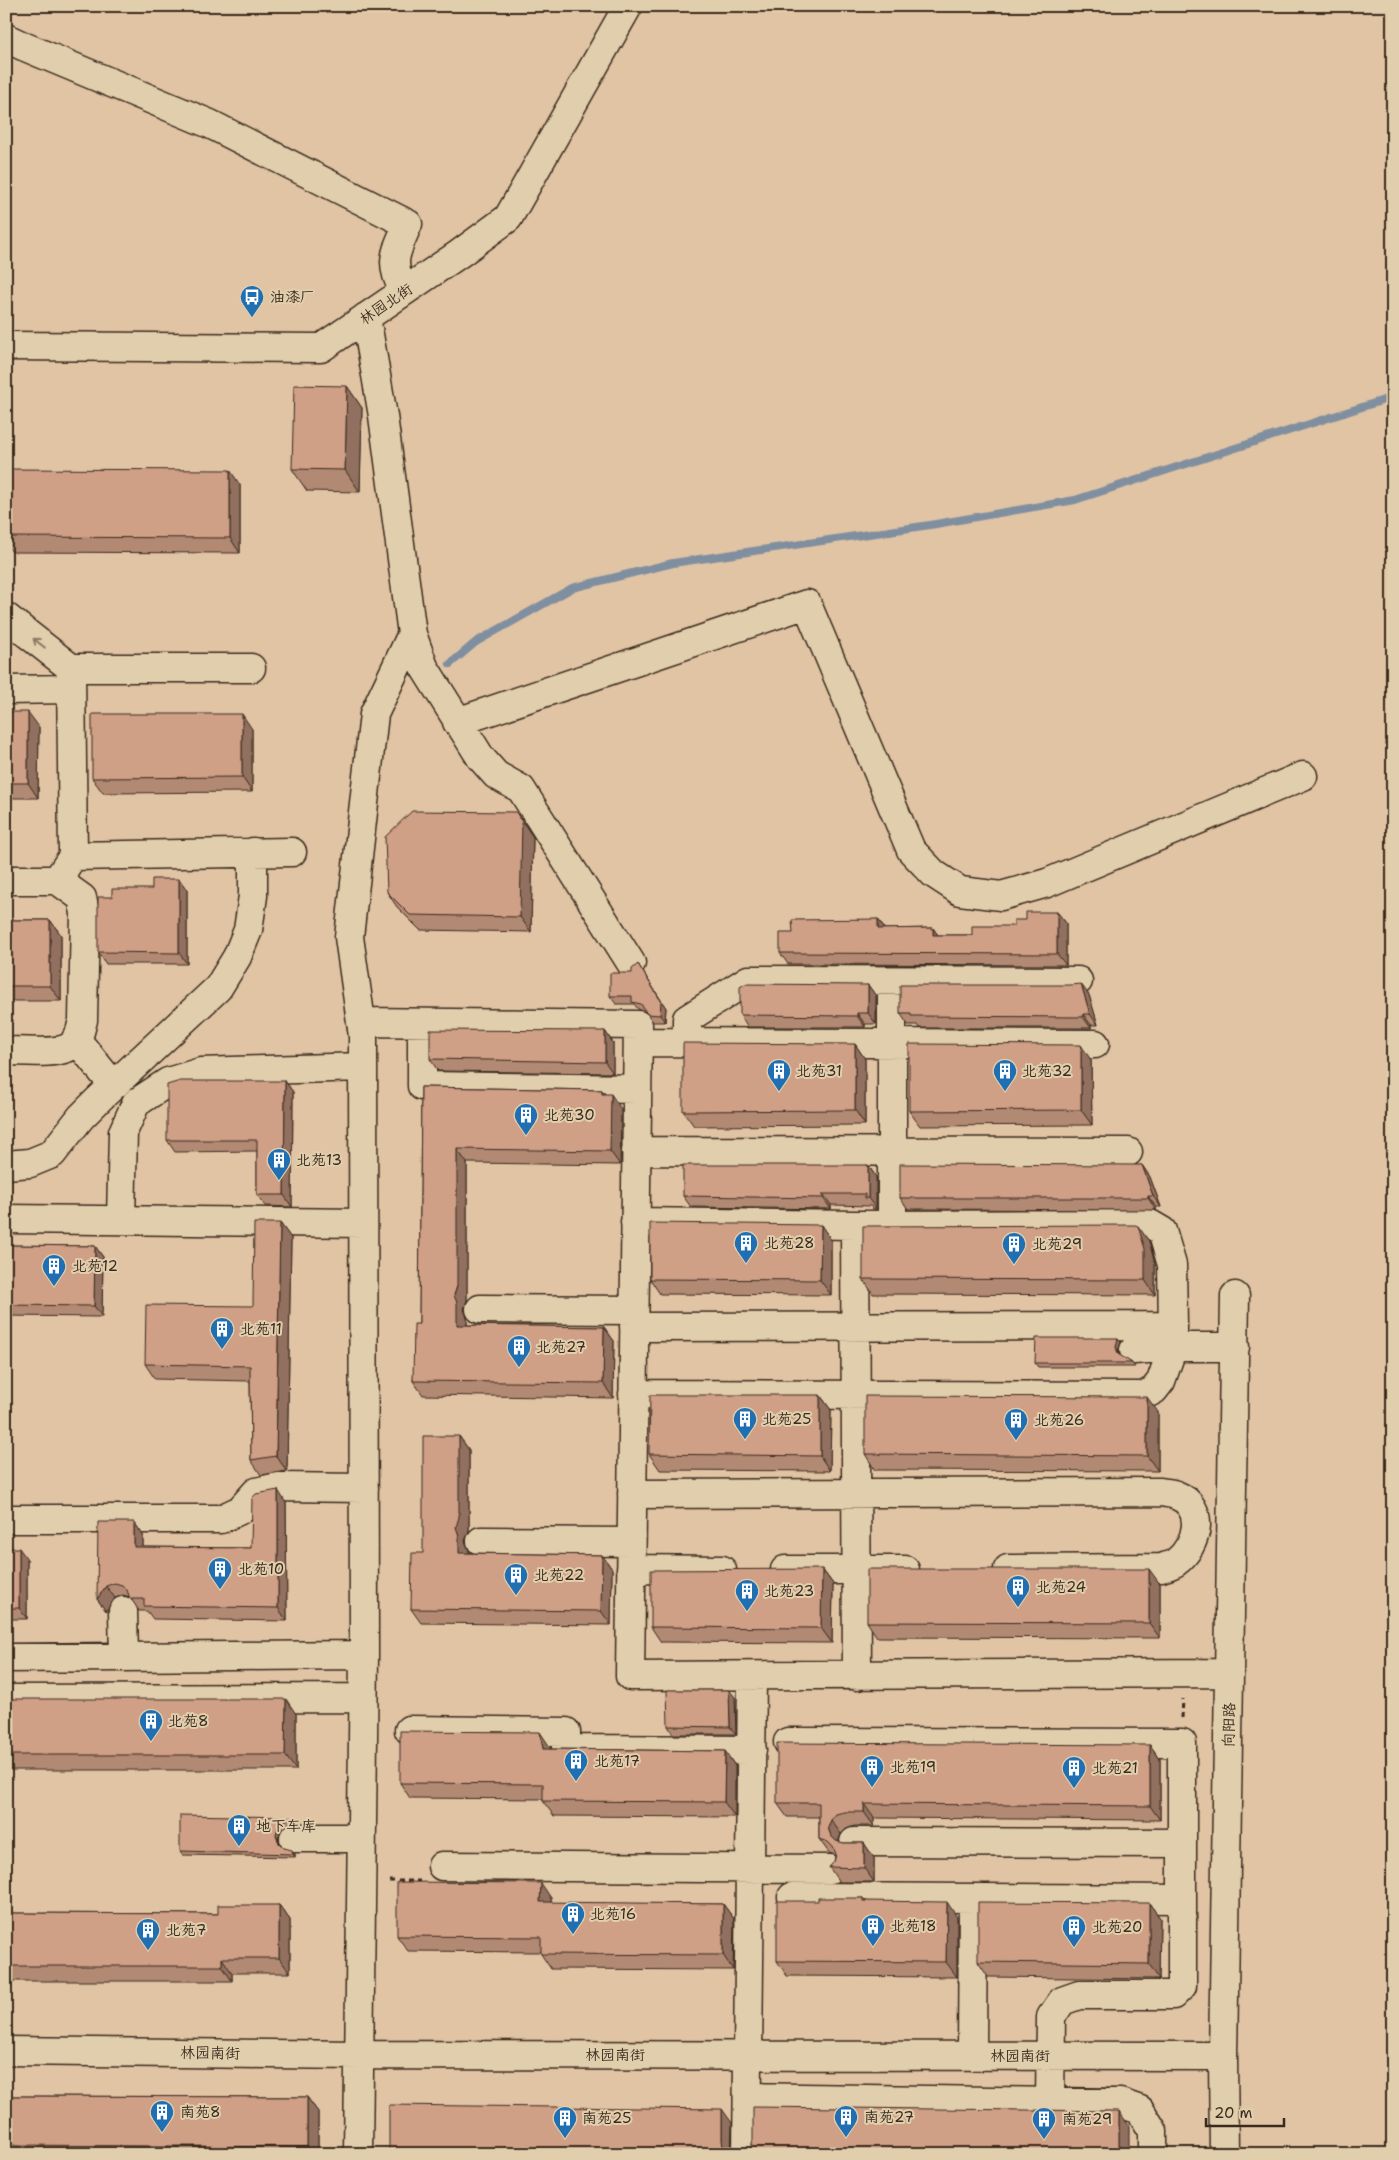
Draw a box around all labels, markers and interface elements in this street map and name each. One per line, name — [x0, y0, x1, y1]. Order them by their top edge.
street label: 林园北街 — [356, 279, 416, 329]
bus stop icon: 油漆厂 — [239, 284, 265, 318]
place label: 油漆厂 — [270, 287, 315, 307]
one-way arrow — [33, 637, 46, 648]
building icon: 北苑31 — [766, 1058, 792, 1092]
building icon: 北苑32 — [992, 1058, 1018, 1092]
place label: 北苑31 — [796, 1061, 842, 1081]
place label: 北苑32 — [1022, 1061, 1072, 1081]
building icon: 北苑30 — [513, 1102, 539, 1136]
place label: 北苑30 — [544, 1105, 595, 1125]
building icon: 北苑13 — [266, 1147, 292, 1181]
place label: 北苑13 — [296, 1150, 342, 1170]
building icon: 北苑28 — [733, 1230, 759, 1264]
building icon: 北苑29 — [1001, 1231, 1027, 1265]
place label: 北苑28 — [764, 1233, 815, 1253]
place label: 北苑29 — [1032, 1234, 1082, 1254]
building icon: 北苑12 — [41, 1253, 67, 1287]
place label: 北苑12 — [72, 1256, 118, 1276]
building icon: 北苑11 — [209, 1316, 235, 1350]
place label: 北苑11 — [240, 1319, 282, 1339]
building icon: 北苑27 — [506, 1334, 532, 1368]
place label: 北苑27 — [536, 1337, 586, 1357]
building icon: 北苑25 — [732, 1406, 758, 1440]
building icon: 北苑26 — [1003, 1407, 1029, 1441]
place label: 北苑25 — [762, 1409, 811, 1429]
place label: 北苑26 — [1034, 1410, 1084, 1430]
building icon: 北苑10 — [207, 1556, 233, 1590]
place label: 北苑10 — [238, 1559, 284, 1579]
building icon: 北苑22 — [503, 1562, 529, 1596]
place label: 北苑22 — [534, 1565, 584, 1585]
building icon: 北苑24 — [1005, 1574, 1031, 1608]
place label: 北苑24 — [1036, 1577, 1086, 1597]
building icon: 北苑23 — [734, 1578, 760, 1612]
place label: 北苑23 — [764, 1581, 814, 1601]
street label: 向阳路 — [1219, 1702, 1239, 1748]
building icon: 北苑8 — [138, 1708, 164, 1742]
place label: 北苑8 — [168, 1711, 209, 1731]
building icon: 北苑17 — [563, 1748, 589, 1782]
place label: 北苑17 — [594, 1751, 640, 1771]
building icon: 北苑19 — [859, 1754, 885, 1788]
building icon: 北苑21 — [1061, 1755, 1087, 1789]
place label: 北苑19 — [890, 1757, 936, 1777]
place label: 北苑21 — [1092, 1758, 1138, 1778]
building icon: 地下车库 — [226, 1813, 252, 1847]
place label: 地下车库 — [256, 1816, 316, 1836]
building icon: 北苑16 — [560, 1901, 586, 1935]
place label: 北苑16 — [590, 1904, 636, 1924]
building icon: 北苑18 — [860, 1913, 886, 1947]
building icon: 北苑20 — [1061, 1914, 1087, 1948]
place label: 北苑18 — [890, 1916, 937, 1936]
building icon: 北苑7 — [135, 1917, 161, 1951]
place label: 北苑20 — [1092, 1917, 1143, 1937]
place label: 北苑7 — [166, 1920, 207, 1940]
street label: 林园南街 — [180, 2042, 240, 2064]
street label: 林园南街 — [585, 2045, 645, 2065]
street label: 林园南街 — [990, 2046, 1050, 2066]
scale bar — [1206, 2095, 1284, 2127]
building icon: 南苑8 — [149, 2099, 175, 2133]
place label: 南苑8 — [180, 2102, 221, 2122]
text: 20 m — [1214, 2103, 1253, 2123]
building icon: 南苑27 — [833, 2104, 859, 2138]
building icon: 南苑25 — [552, 2105, 578, 2139]
building icon: 南苑29 — [1031, 2106, 1057, 2140]
place label: 南苑27 — [864, 2107, 914, 2127]
place label: 南苑25 — [582, 2108, 631, 2128]
place label: 南苑29 — [1062, 2109, 1112, 2129]

